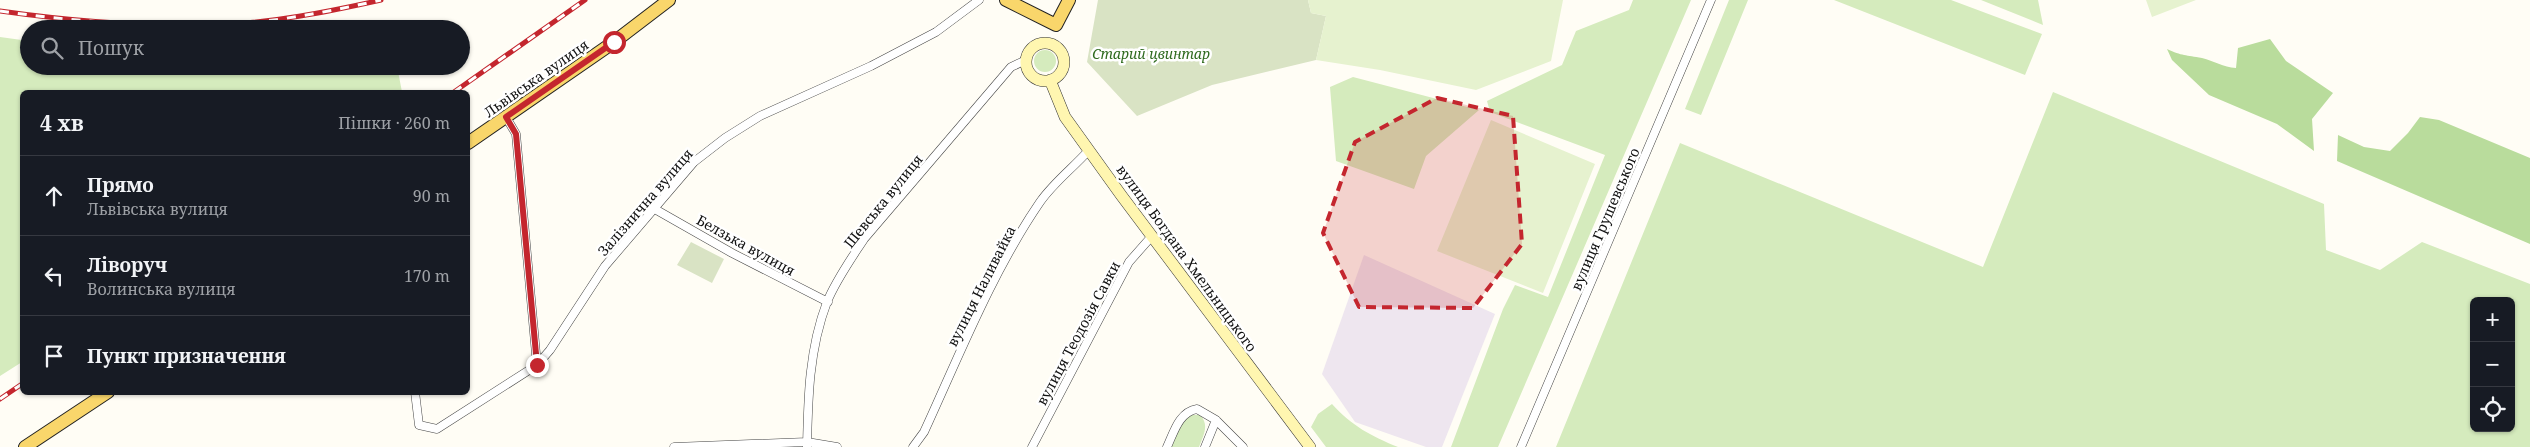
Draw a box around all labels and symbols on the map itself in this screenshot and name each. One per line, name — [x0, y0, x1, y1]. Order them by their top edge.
route start — [603, 31, 626, 54]
street label: Львівська вулиця — [480, 35, 592, 121]
park label: Старий цвинтар — [1092, 44, 1210, 63]
street label: Залізнична вулиця — [593, 144, 697, 260]
street label: вулиця Грушевського — [1566, 145, 1644, 293]
street label: Шевська вулиця — [839, 150, 927, 252]
street label: вулиця Богдана Хмельницького — [1113, 161, 1261, 355]
street label: Белзька вулиця — [693, 210, 799, 280]
street label: вулиця Наливайка — [942, 222, 1020, 350]
street label: вулиця Теодозія Савки — [1032, 258, 1124, 408]
route end — [526, 354, 549, 377]

